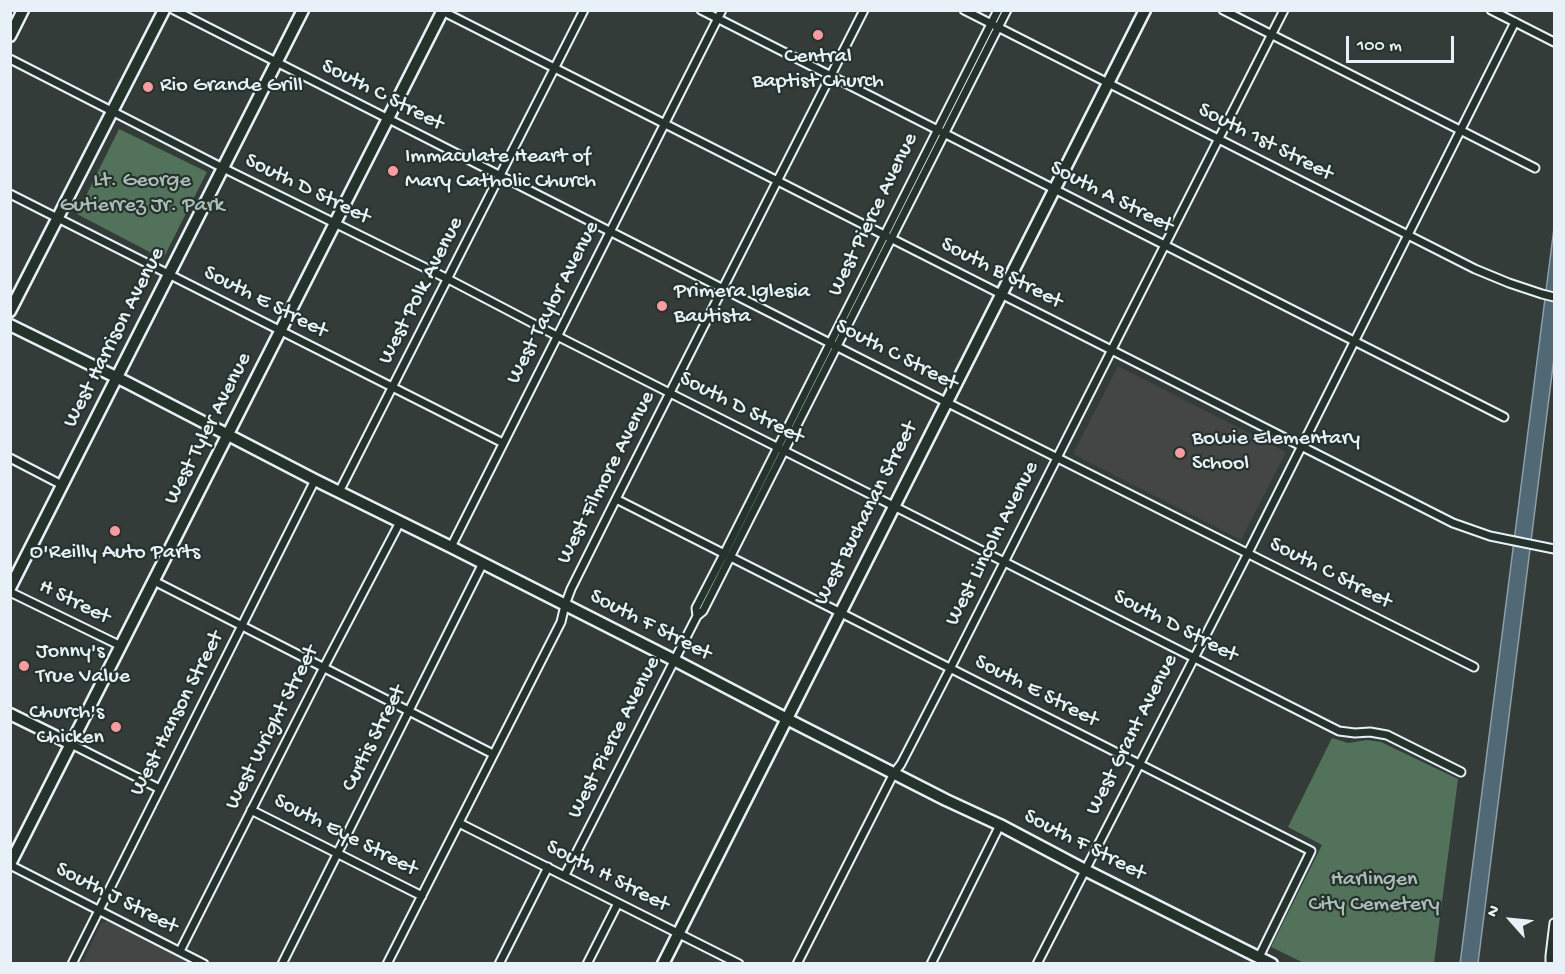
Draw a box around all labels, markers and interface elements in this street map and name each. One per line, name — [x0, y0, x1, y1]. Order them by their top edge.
scale bar — [1349, 24, 1457, 62]
marker: Central Baptist Church — [811, 28, 825, 42]
text: 100 m — [1357, 36, 1402, 57]
place label: Central Baptist Church — [752, 45, 884, 96]
street label: South C Street — [316, 54, 448, 138]
place label: Rio Grande Grill — [160, 74, 303, 100]
marker: Rio Grande Grill — [141, 80, 155, 94]
street label: South 1st Street — [1193, 98, 1337, 188]
street label: West Pierce Avenue — [823, 129, 925, 301]
place label: Immaculate Heart of Mary Catholic Church — [405, 145, 596, 196]
street label: South D Street — [240, 148, 374, 232]
street label: South A Street — [1045, 156, 1177, 240]
marker: Immaculate Heart of Mary Catholic Church — [386, 164, 400, 178]
park label: Lt. George Gutierrez Jr. Park — [60, 169, 224, 220]
street label: West Polk Avenue — [373, 213, 471, 369]
street label: West Taylor Avenue — [502, 217, 606, 389]
street label: South B Street — [936, 232, 1066, 316]
street label: West Harrison Avenue — [58, 243, 172, 433]
street label: South E Street — [199, 260, 331, 346]
place label: Primera Iglesia Bautista — [674, 280, 810, 332]
marker: Primera Iglesia Bautista — [655, 299, 669, 313]
street label: South C Street — [830, 314, 962, 398]
street label: West Tyler Avenue — [159, 349, 259, 509]
street label: South D Street — [674, 366, 808, 452]
street label: West Filmore Avenue — [552, 387, 662, 569]
street label: West Buchanan Street — [809, 418, 925, 610]
place label: Bowie Elementary School — [1192, 427, 1360, 478]
marker: Bowie Elementary School — [1173, 446, 1187, 460]
street label: West Lincoln Avenue — [940, 457, 1046, 631]
marker: O'Reilly Auto Parts — [108, 524, 122, 538]
street label: South C Street — [1264, 532, 1396, 616]
place label: O'Reilly Auto Parts — [30, 541, 200, 567]
street label: H Street — [34, 574, 114, 632]
street label: South F Street — [585, 584, 715, 668]
street label: South D Street — [1108, 584, 1242, 670]
street label: West Hanson Street — [125, 627, 231, 801]
place label: Jonny's True Value — [36, 640, 130, 692]
street label: West Wright Street — [220, 641, 326, 815]
street label: South E Street — [970, 649, 1102, 735]
street label: West Grant Avenue — [1081, 650, 1185, 820]
street label: West Pierce Avenue — [563, 652, 667, 824]
marker: Jonny's True Value — [17, 659, 31, 673]
street label: Curtis Street — [337, 681, 413, 797]
place label: Church's Chicken — [29, 701, 104, 752]
marker: Church's Chicken — [109, 720, 123, 734]
street label: South Eye Street — [269, 788, 421, 884]
street label: South F Street — [1019, 804, 1149, 888]
street label: South H Street — [541, 835, 673, 919]
street label: South J Street — [51, 857, 181, 941]
park label: Harlingen City Cemetery — [1309, 868, 1439, 920]
north arrow — [1481, 890, 1541, 950]
text: N — [1484, 903, 1505, 921]

